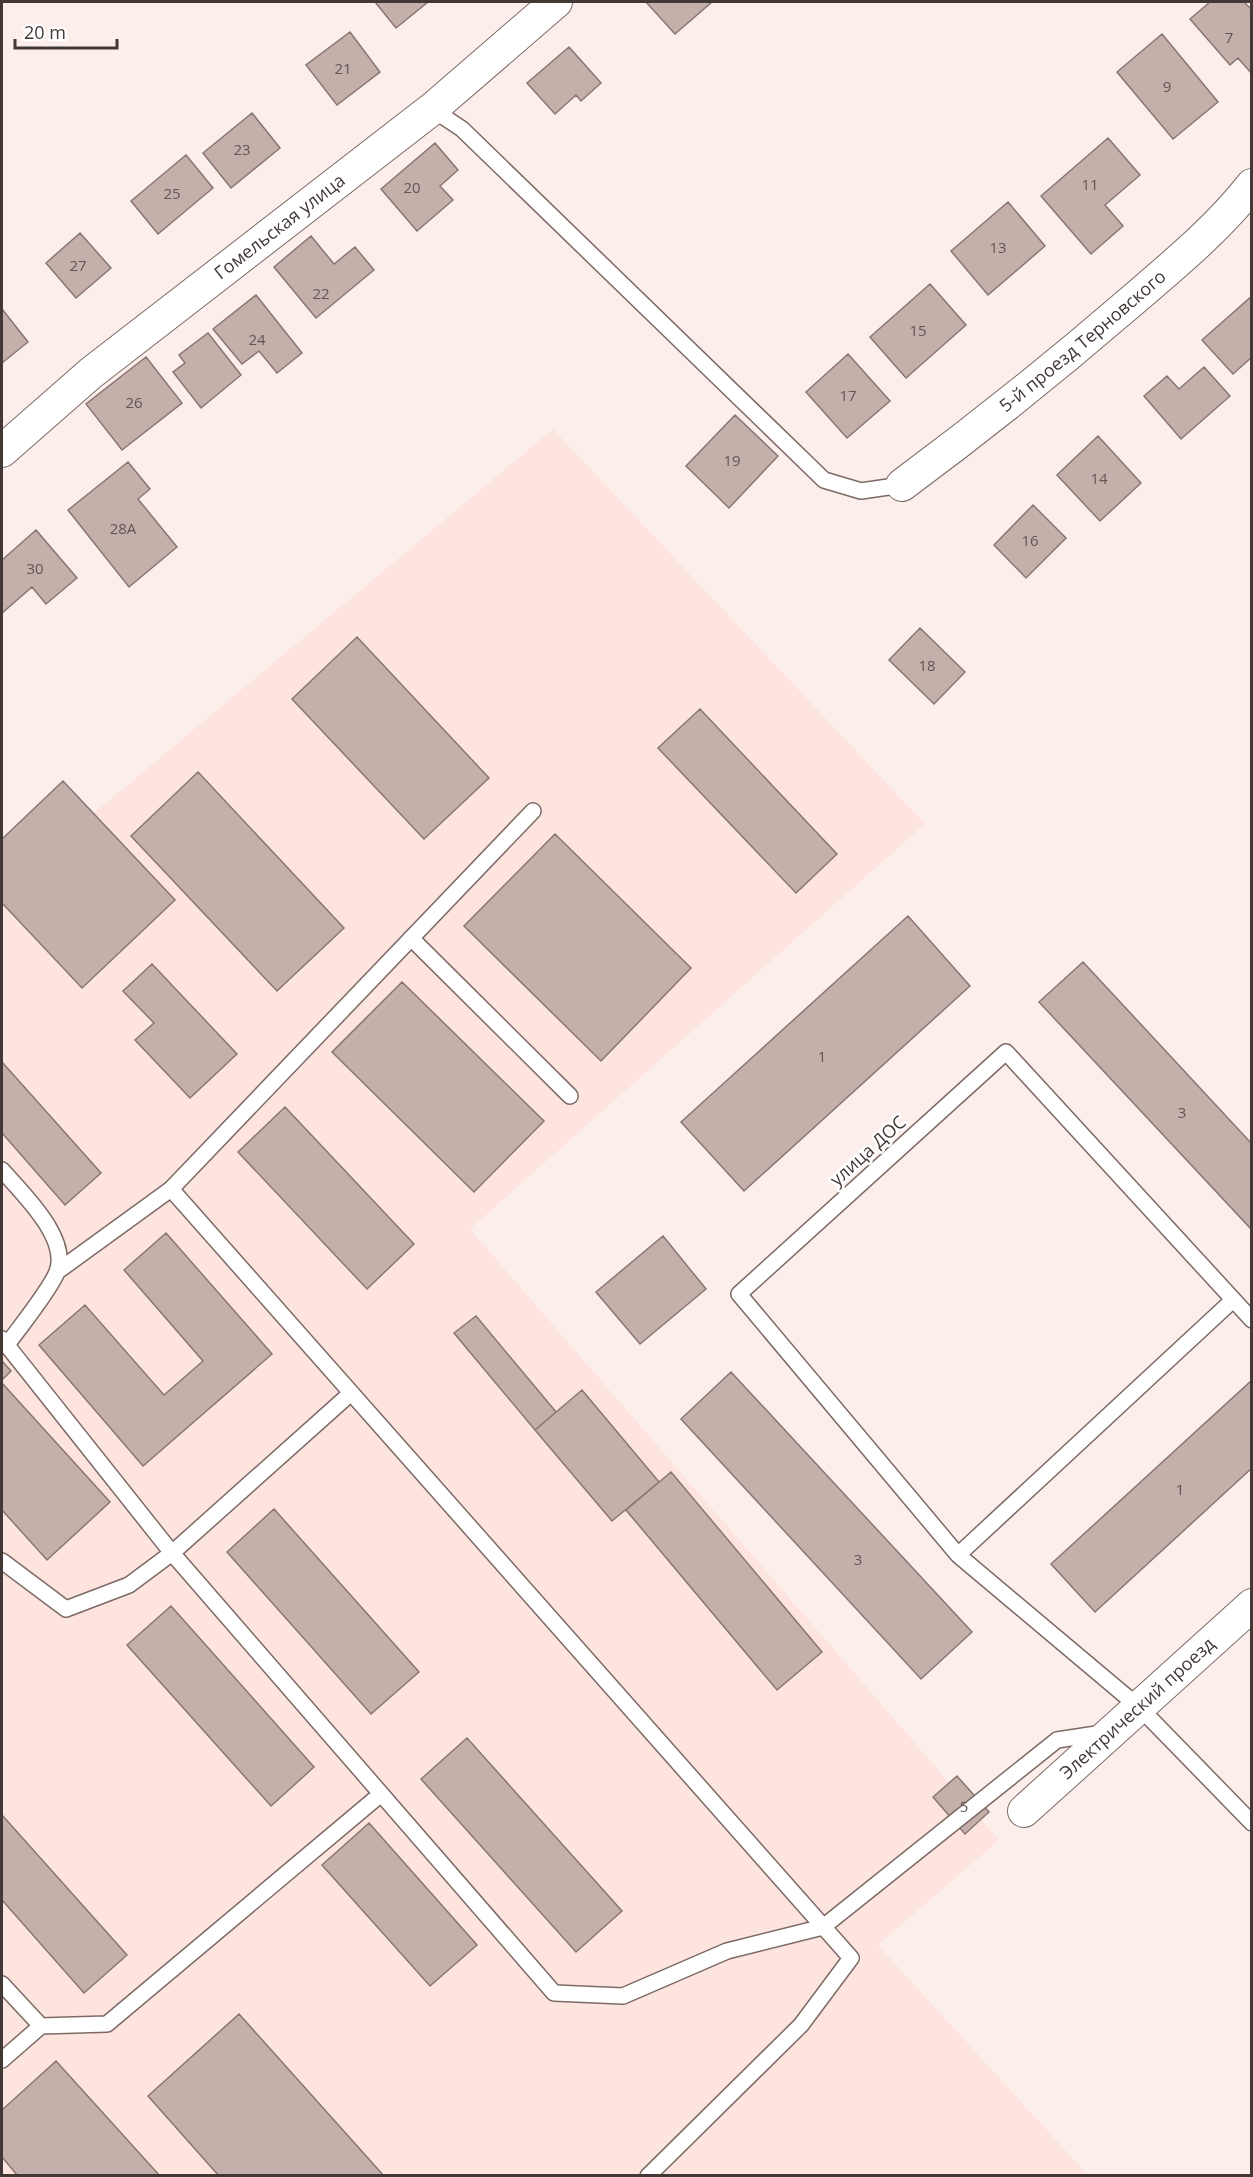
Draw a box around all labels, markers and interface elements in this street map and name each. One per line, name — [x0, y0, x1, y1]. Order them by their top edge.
scale bar — [15, 12, 117, 50]
text: 20 m — [24, 20, 66, 44]
house number: 7 — [1225, 27, 1233, 47]
house number: 21 — [334, 58, 352, 78]
house number: 9 — [1163, 76, 1171, 96]
house number: 23 — [233, 139, 251, 159]
street label: Гомельская улица — [209, 168, 349, 284]
house number: 11 — [1081, 174, 1099, 194]
house number: 20 — [403, 177, 421, 197]
house number: 25 — [163, 183, 181, 203]
house number: 13 — [989, 237, 1007, 257]
house number: 27 — [69, 255, 87, 275]
street label: 5-й проезд Терновского — [994, 264, 1171, 417]
house number: 22 — [312, 283, 330, 303]
house number: 15 — [909, 320, 927, 340]
house number: 24 — [248, 329, 266, 349]
house number: 17 — [839, 385, 857, 405]
house number: 26 — [125, 392, 143, 412]
house number: 19 — [723, 450, 741, 470]
house number: 14 — [1090, 468, 1108, 488]
house number: 28А — [110, 518, 137, 538]
house number: 16 — [1021, 530, 1039, 550]
house number: 30 — [26, 558, 44, 578]
house number: 18 — [918, 655, 936, 675]
house number: 1 — [818, 1046, 826, 1066]
house number: 3 — [1178, 1102, 1186, 1122]
street label: улица ДОС — [824, 1110, 910, 1191]
house number: 1 — [1176, 1479, 1184, 1499]
house number: 3 — [854, 1549, 862, 1569]
street label: Электрический проезд — [1054, 1631, 1219, 1784]
house number: 5 — [960, 1796, 968, 1816]

